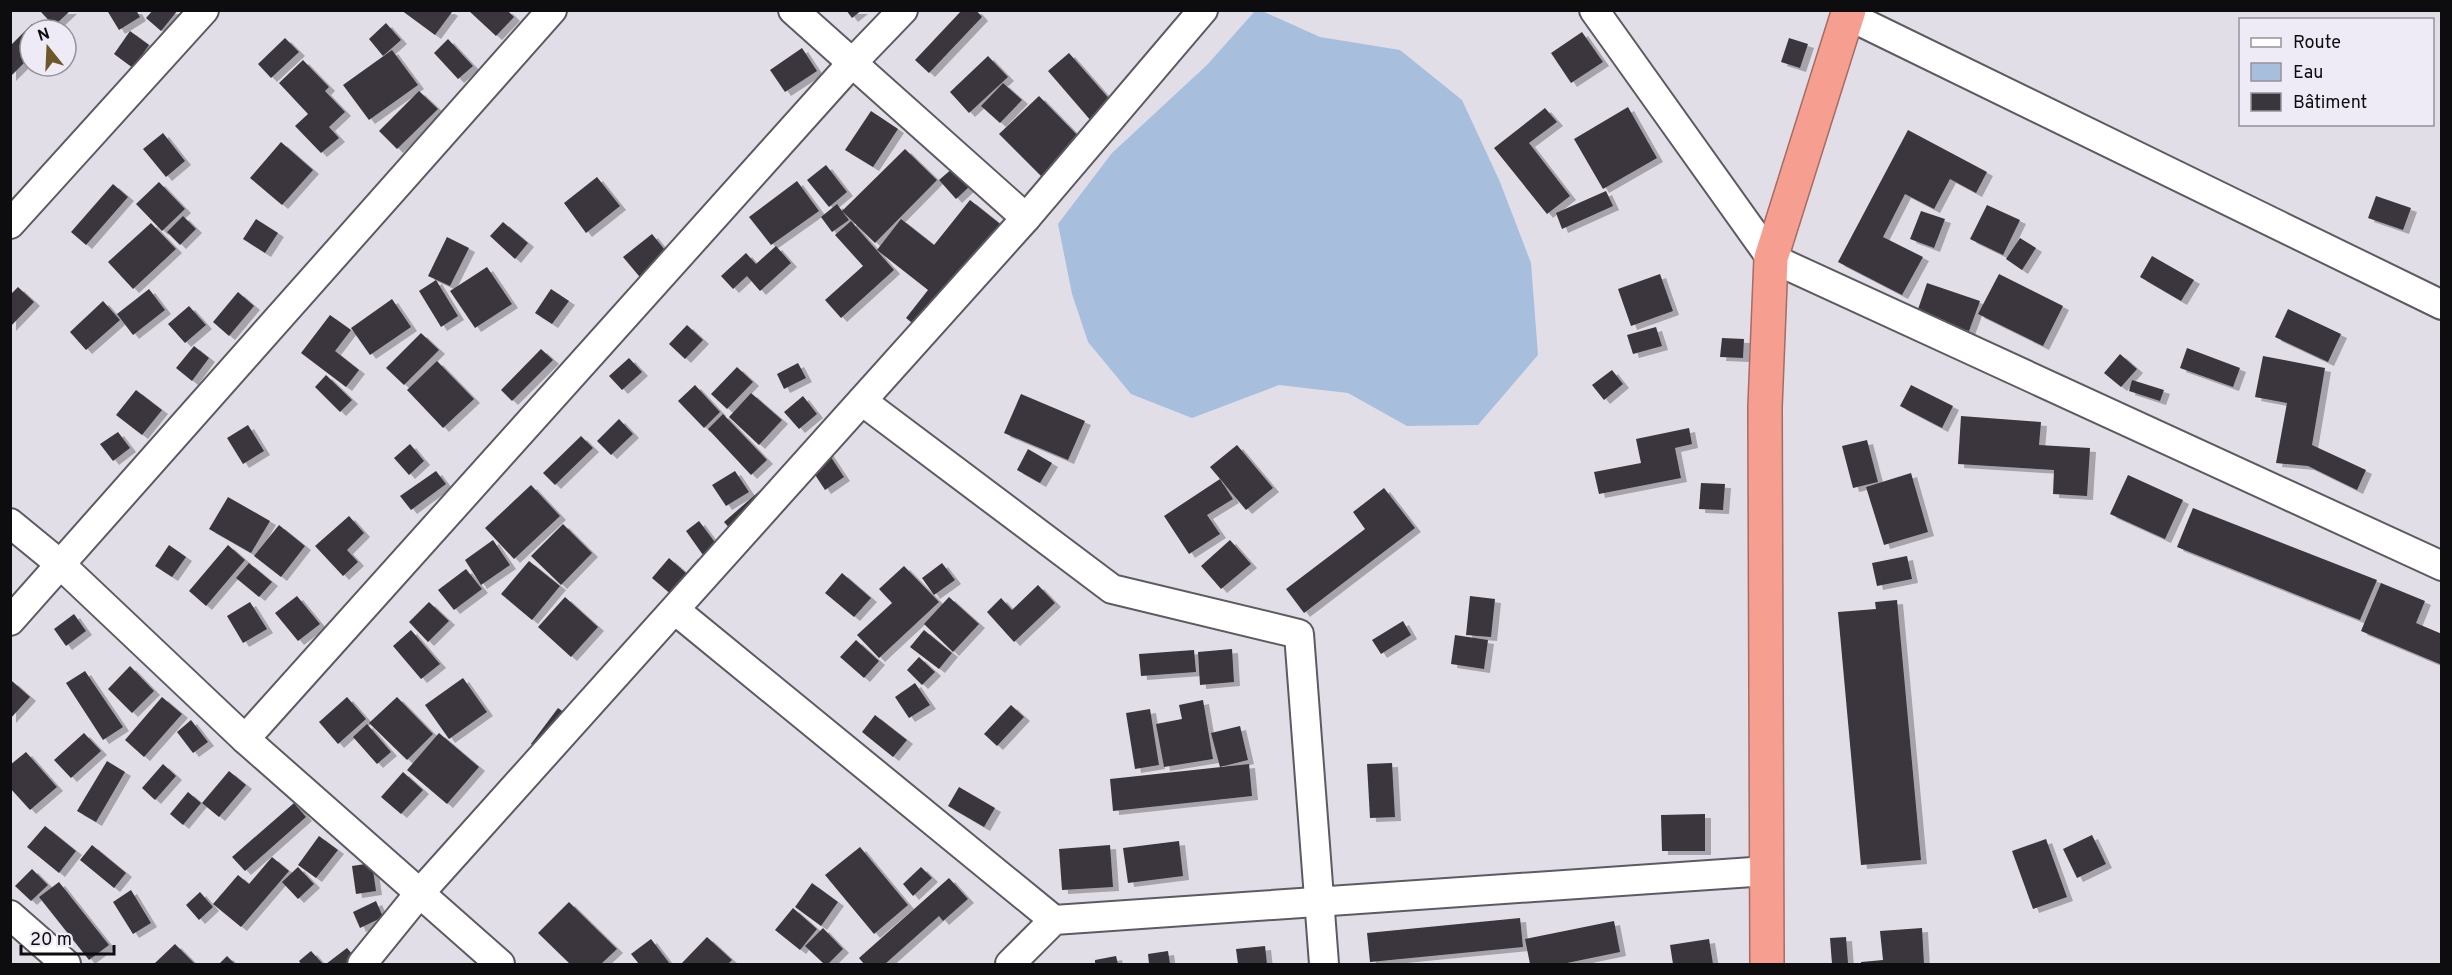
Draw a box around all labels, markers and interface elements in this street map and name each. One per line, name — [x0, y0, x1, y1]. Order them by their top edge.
north arrow — [18, 18, 78, 78]
legend — [2239, 18, 2434, 126]
text: N — [35, 24, 53, 47]
text: Route — [2293, 32, 2341, 55]
text: Eau — [2293, 62, 2323, 85]
text: Bâtiment — [2293, 92, 2367, 115]
scale bar — [21, 918, 114, 956]
text: 20 m — [30, 929, 72, 952]

